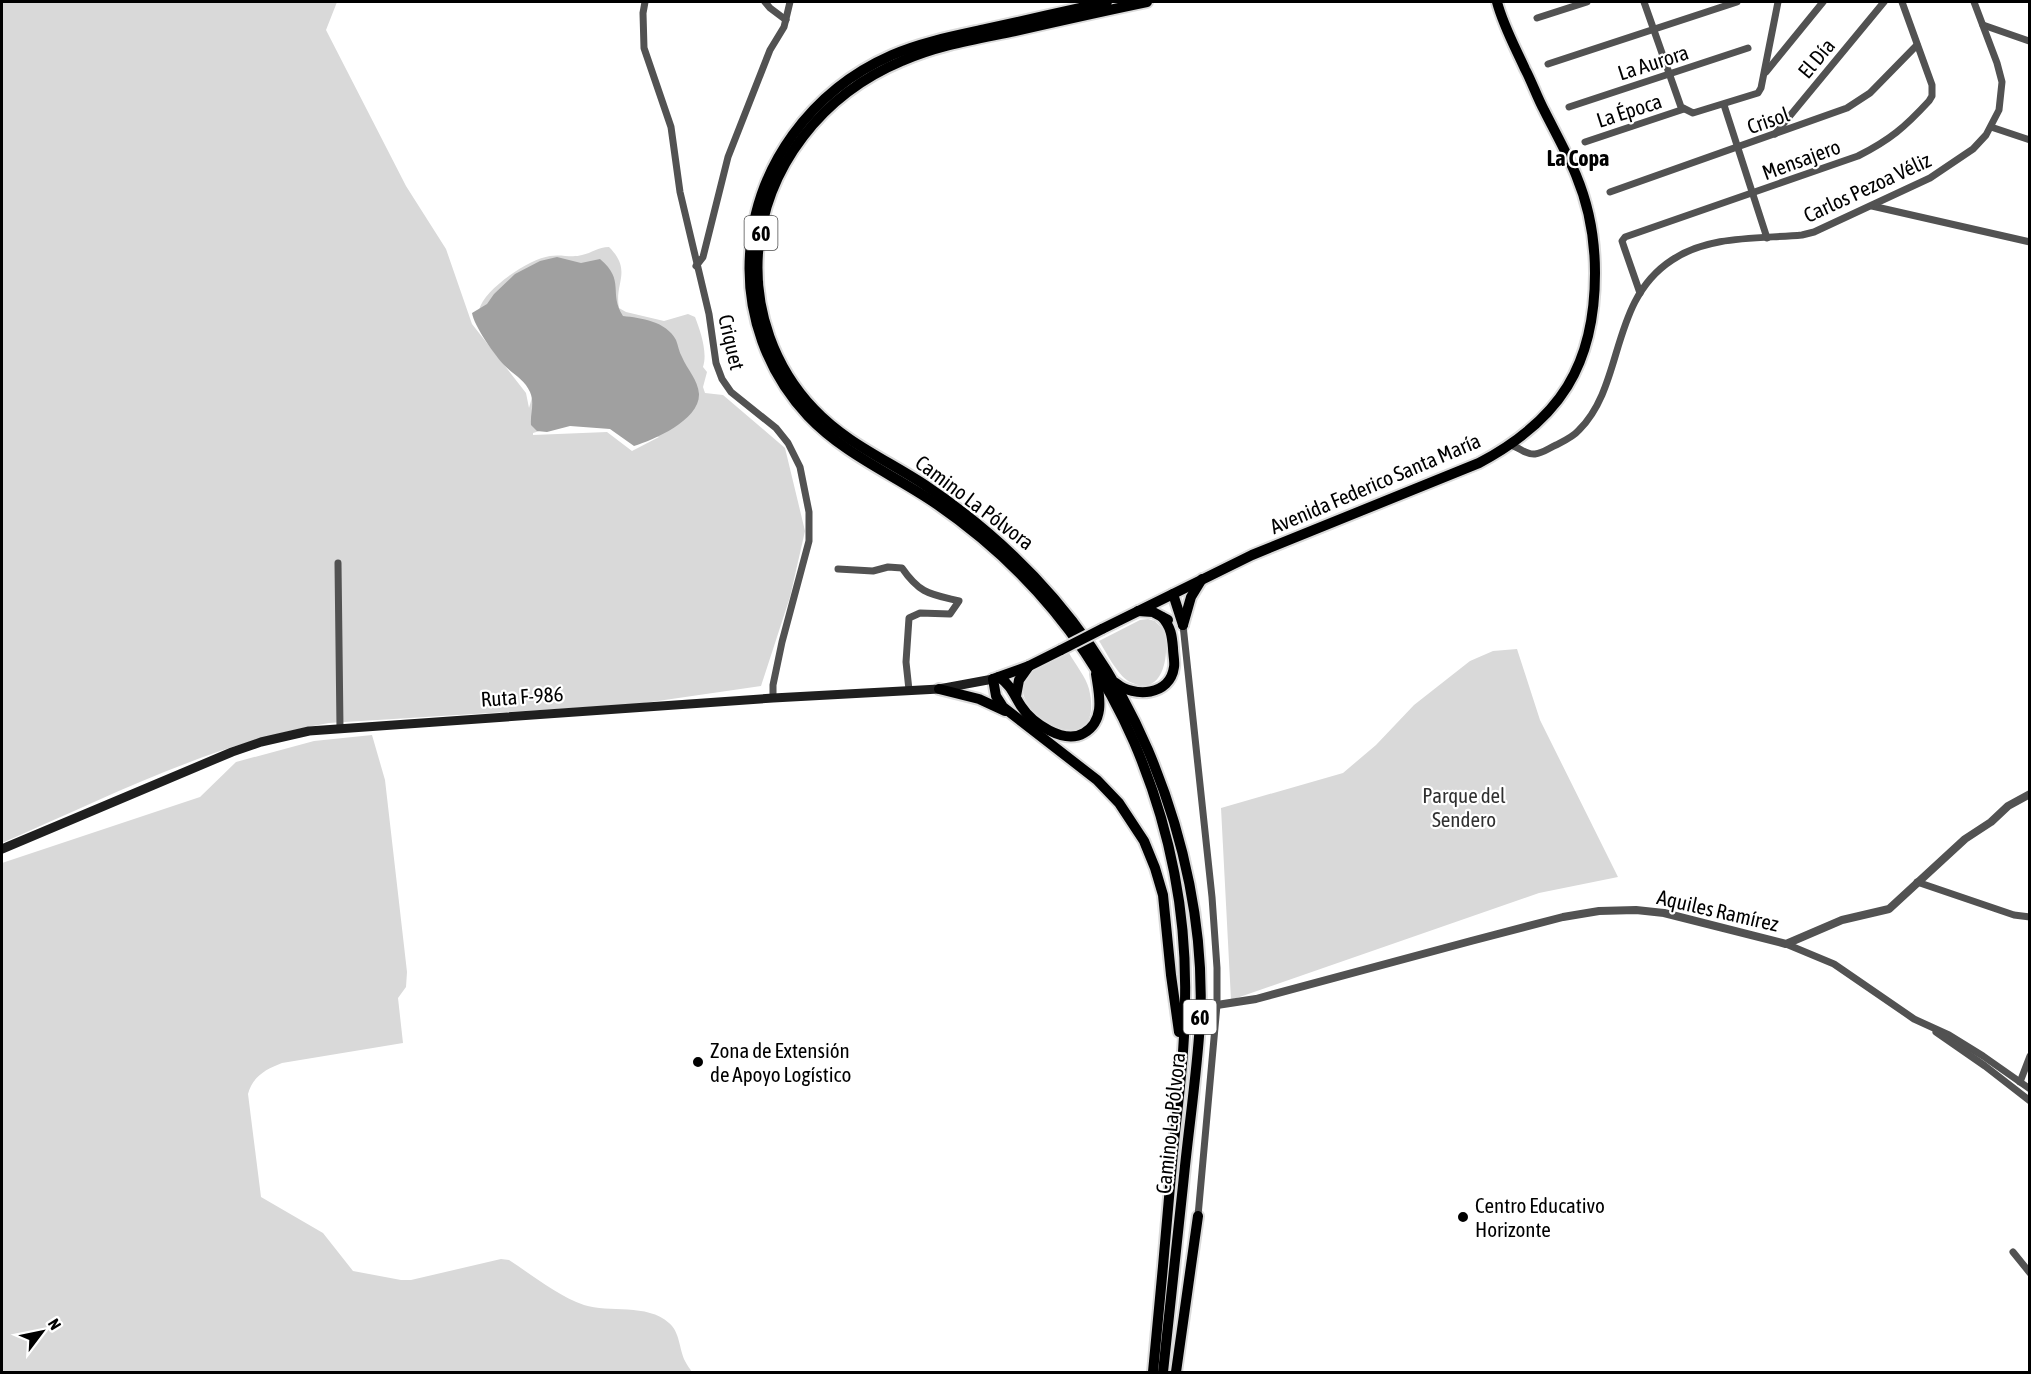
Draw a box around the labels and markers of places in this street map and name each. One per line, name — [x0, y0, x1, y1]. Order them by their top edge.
place label: Zona de Extensión de Apoyo Logístico — [710, 1038, 851, 1086]
marker: Zona de Extensión de Apoyo Logístico — [691, 1055, 705, 1069]
place label: Centro Educativo Horizonte — [1475, 1193, 1605, 1241]
marker: Centro Educativo Horizonte — [1456, 1210, 1470, 1224]

